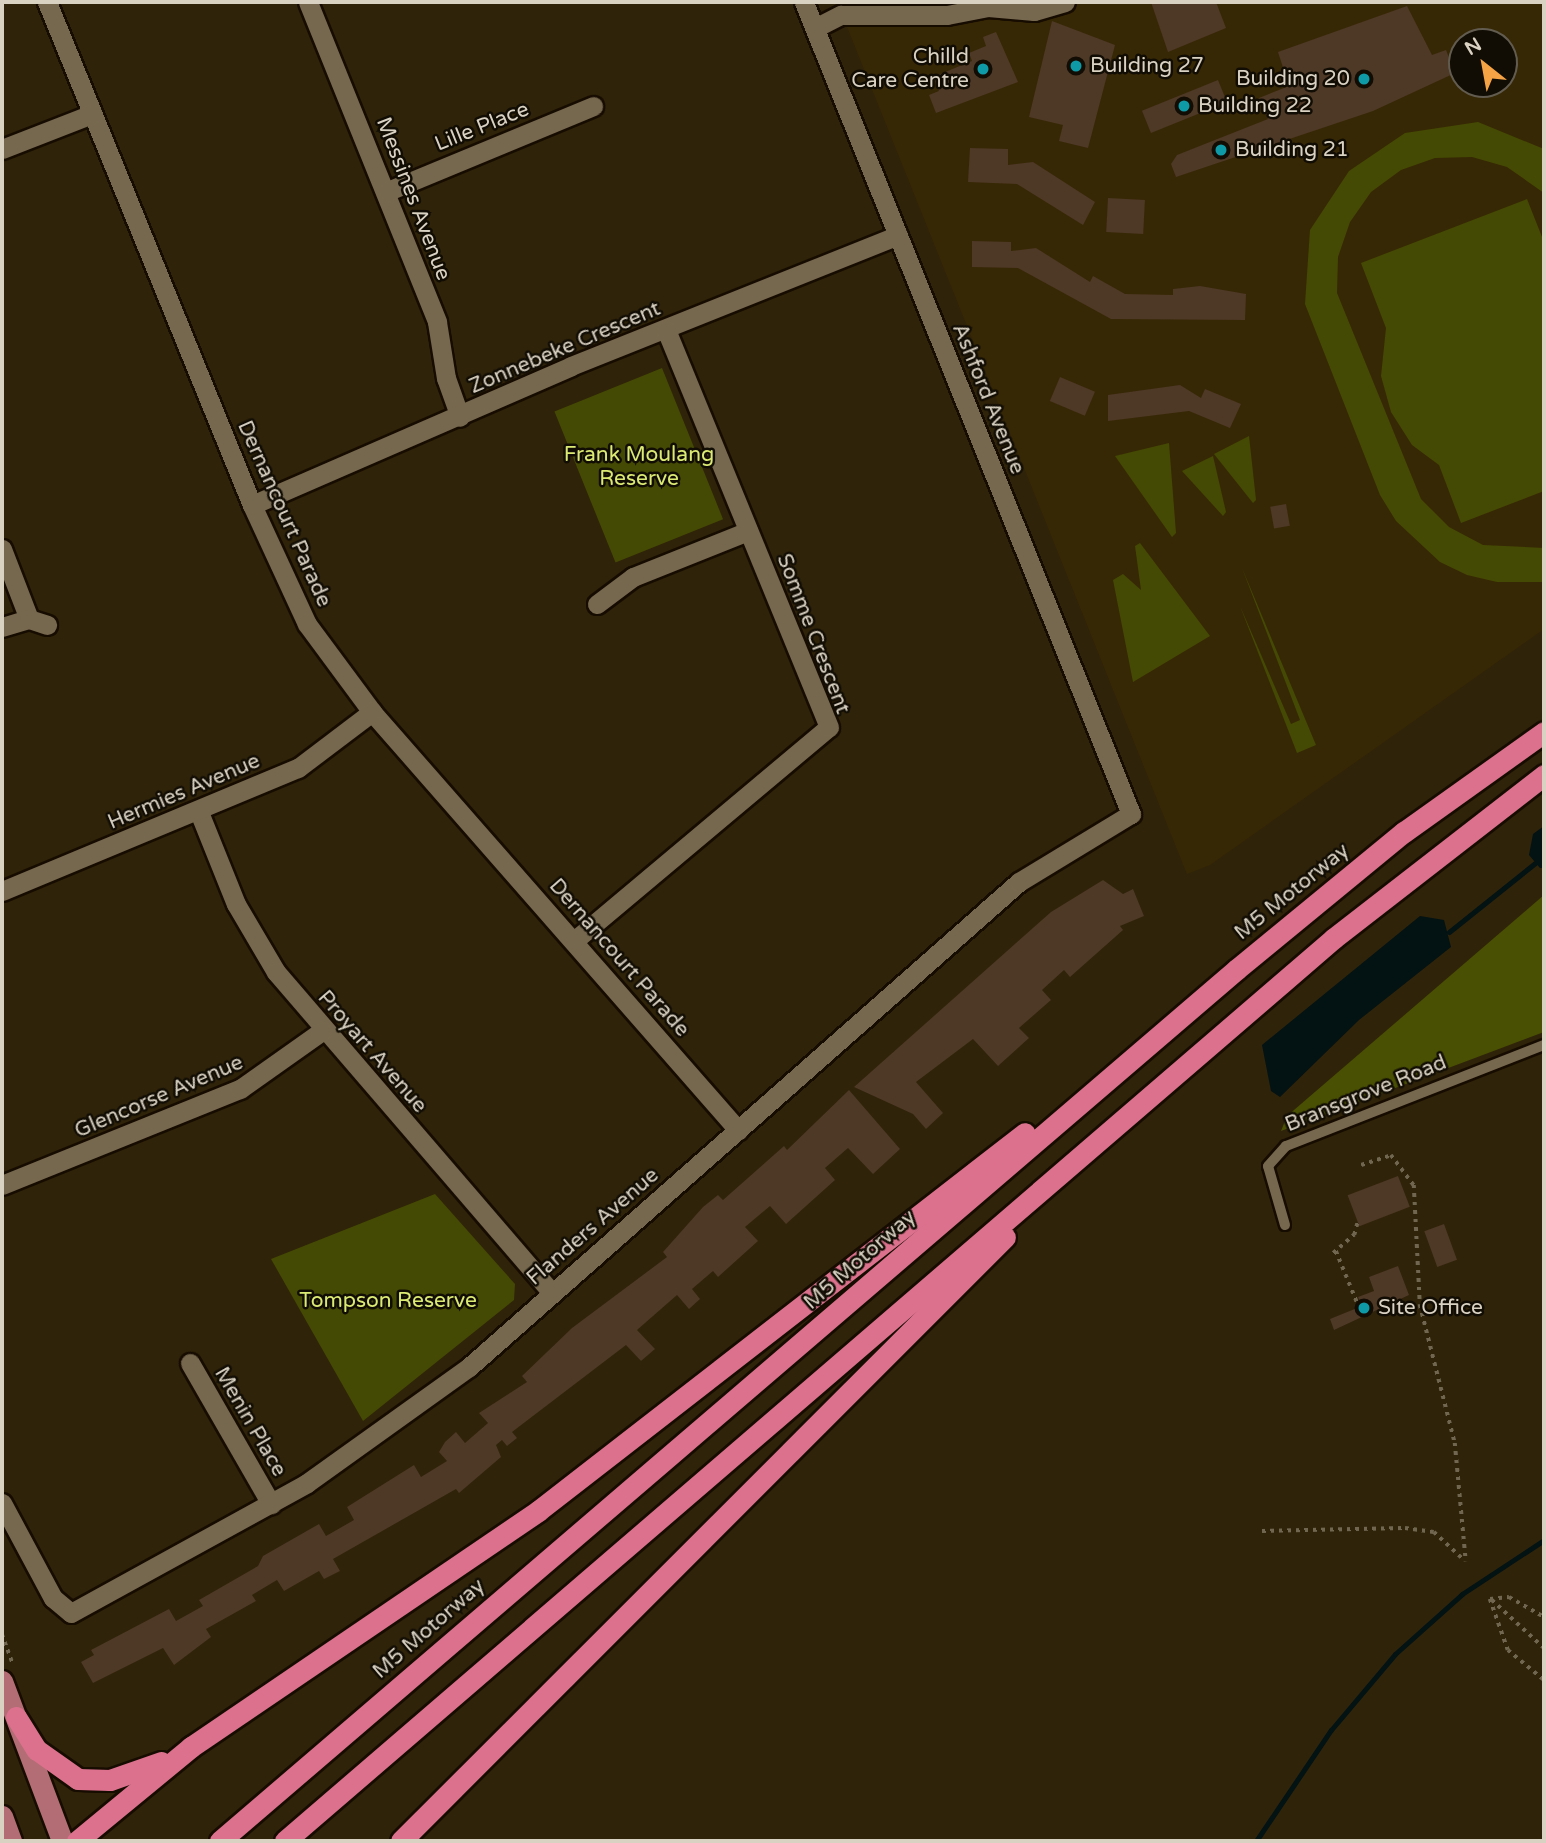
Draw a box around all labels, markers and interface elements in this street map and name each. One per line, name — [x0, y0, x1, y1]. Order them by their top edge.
north arrow — [1448, 28, 1518, 98]
text: N — [1461, 33, 1485, 60]
place label: Chilld Care Centre — [851, 44, 969, 94]
place label: Building 27 — [1090, 53, 1204, 79]
marker: Building 27 — [1068, 58, 1084, 74]
marker: Chilld Care Centre — [975, 61, 991, 77]
place label: Building 20 — [1236, 66, 1350, 92]
marker: Building 20 — [1356, 71, 1372, 87]
place label: Building 22 — [1198, 93, 1312, 119]
street label: Lille Place — [431, 97, 533, 157]
marker: Building 22 — [1176, 98, 1192, 114]
street label: Messines Avenue — [370, 114, 456, 284]
place label: Building 21 — [1235, 137, 1349, 163]
marker: Building 21 — [1213, 142, 1229, 158]
street label: Zonnebeke Crescent — [466, 296, 664, 400]
street label: Ashford Avenue — [946, 320, 1030, 478]
street label: Dernancourt Parade — [232, 417, 336, 611]
park label: Frank Moulang Reserve — [564, 442, 714, 492]
street label: Somme Crescent — [771, 550, 855, 718]
street label: Hermies Avenue — [104, 749, 264, 835]
street label: M5 Motorway — [1230, 838, 1354, 946]
street label: Dernancourt Parade — [543, 874, 695, 1042]
street label: Proyart Avenue — [312, 986, 432, 1118]
street label: Glencorse Avenue — [71, 1050, 247, 1144]
street label: Bransgrove Road — [1282, 1050, 1450, 1138]
street label: Flanders Avenue — [522, 1163, 664, 1291]
street label: M5 Motorway — [799, 1205, 921, 1315]
park label: Tompson Reserve — [299, 1288, 477, 1314]
place label: Site Office — [1378, 1295, 1483, 1321]
marker: Site Office — [1356, 1300, 1372, 1316]
street label: Menin Place — [209, 1363, 291, 1481]
street label: M5 Motorway — [368, 1574, 490, 1684]

